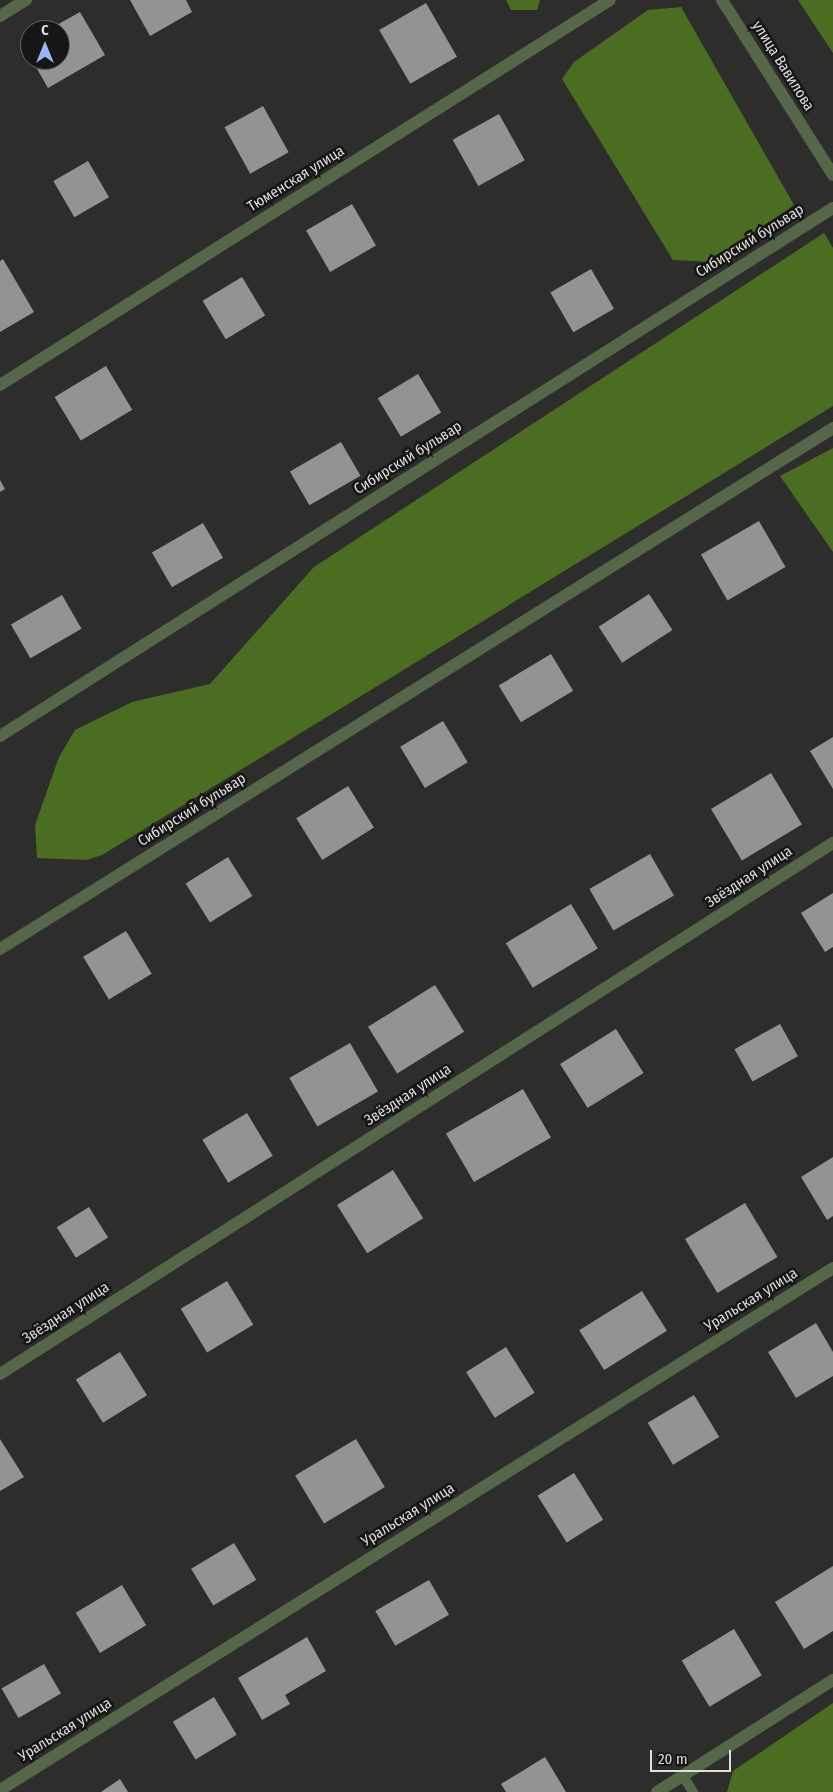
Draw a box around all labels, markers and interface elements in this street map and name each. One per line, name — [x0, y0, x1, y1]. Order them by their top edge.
street label: улица Вавилова — [748, 18, 818, 114]
north arrow — [20, 20, 70, 70]
text: С — [41, 22, 49, 39]
street label: Тюменская улица — [244, 142, 348, 216]
street label: Сибирский бульвар — [693, 201, 807, 281]
street label: Сибирский бульвар — [351, 418, 465, 498]
street label: Сибирский бульвар — [135, 770, 249, 850]
street label: Звёздная улица — [702, 842, 796, 912]
street label: Звёздная улица — [361, 1060, 455, 1130]
street label: Уральская улица — [701, 1264, 801, 1336]
street label: Звёздная улица — [19, 1278, 113, 1348]
street label: Уральская улица — [358, 1479, 458, 1551]
street label: Уральская улица — [15, 1694, 115, 1766]
scale bar — [653, 1740, 734, 1772]
text: 20 m — [658, 1750, 688, 1768]

